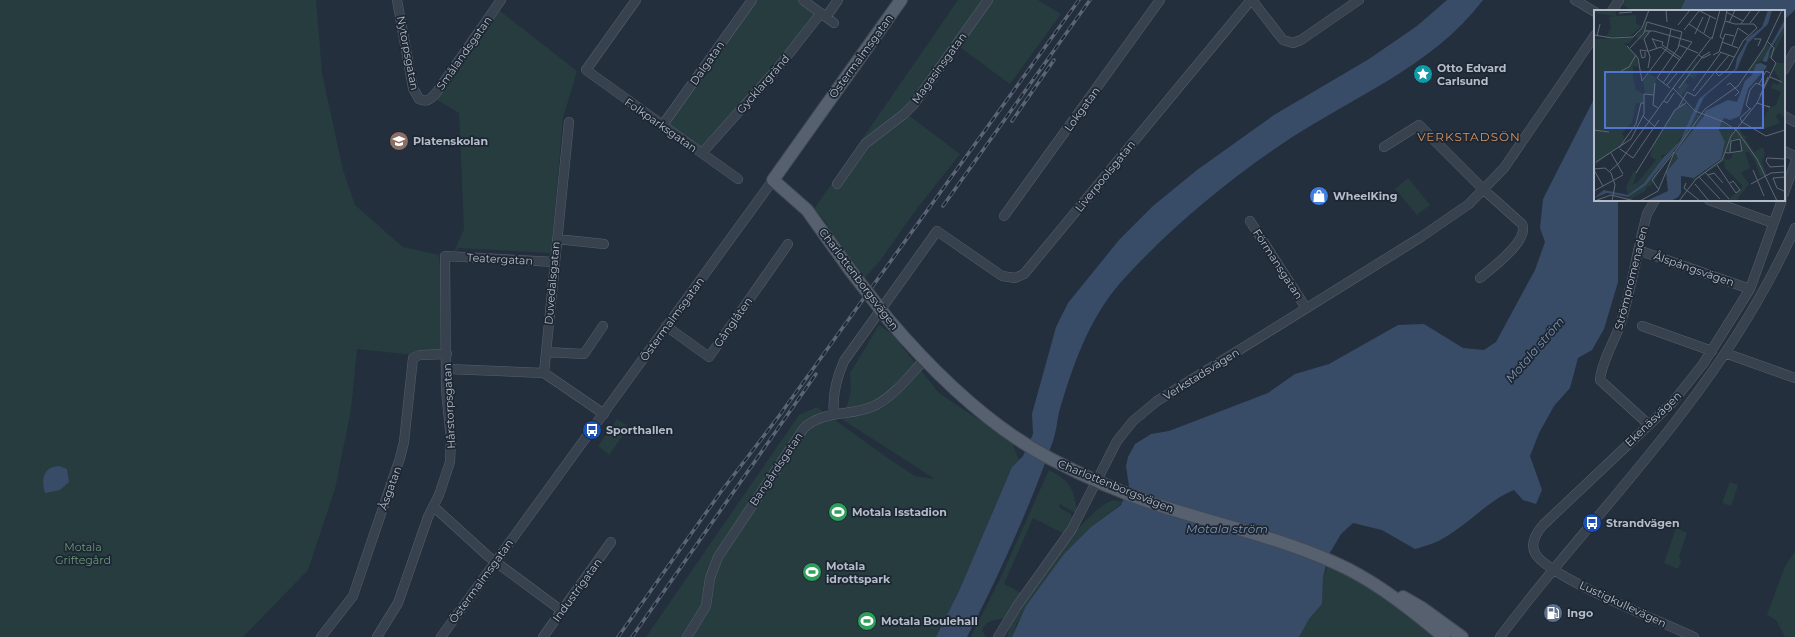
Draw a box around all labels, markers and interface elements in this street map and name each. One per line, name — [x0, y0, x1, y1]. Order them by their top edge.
inset map — [1594, 10, 1785, 201]
street label: Östermalmsgatan — [826, 11, 896, 101]
street label: Smålandsgatan — [433, 13, 495, 93]
street label: Nytorpsgatan — [394, 15, 422, 91]
street label: Magasinsgatan — [909, 30, 969, 106]
street label: Dalgatan — [687, 38, 727, 88]
street label: Gycklargränd — [734, 52, 792, 116]
place label: Otto Edvard Carlsund — [1437, 61, 1506, 88]
place icon: Otto Edvard Carlsund — [1412, 63, 1434, 85]
street label: Lokgatan — [1061, 84, 1103, 134]
street label: Folkparksgatan — [622, 95, 700, 155]
district label: VERKSTADSÖN — [1417, 129, 1521, 144]
school or university icon: Platenskolan — [388, 130, 410, 152]
place label: Platenskolan — [413, 134, 488, 148]
street label: Liverpoolsgatan — [1072, 137, 1138, 215]
shop icon: WheelKing — [1308, 185, 1330, 207]
place label: WheelKing — [1333, 189, 1397, 203]
street label: Charlottenborgsvägen — [816, 225, 902, 333]
street label: Strömpromenaden — [1611, 225, 1651, 331]
street label: Förmansgatan — [1250, 226, 1306, 302]
street label: Duvedalsgatan — [541, 241, 563, 325]
street label: Ålspångsvägen — [1652, 249, 1736, 289]
street label: Teatergatan — [467, 250, 533, 268]
street label: Östermalmsgatan — [637, 274, 707, 364]
street label: Gånglåten — [711, 294, 755, 350]
water label: Motala ström — [1502, 314, 1567, 386]
street label: Verkstadsvägen — [1160, 345, 1242, 403]
street label: Hårstorpsgatan — [440, 363, 458, 449]
street label: Ekenäsvägen — [1622, 388, 1684, 450]
bus stop icon: Sporthallen — [581, 419, 603, 441]
place label: Sporthallen — [606, 423, 673, 437]
street label: Bangårdsgatan — [746, 430, 806, 508]
street label: Charlottenborgsvägen — [1056, 456, 1176, 516]
street label: Åsgatan — [376, 464, 404, 512]
sports icon: Motala Isstadion — [827, 501, 849, 523]
place label: Motala Isstadion — [852, 505, 947, 519]
bus stop icon: Strandvägen — [1581, 512, 1603, 534]
place label: Strandvägen — [1606, 516, 1680, 530]
water label: Motala ström — [1186, 521, 1268, 536]
street label: Östermalmsgatan — [446, 536, 516, 626]
park label: Motala Griftegård — [55, 540, 111, 567]
street label: Industrigatan — [549, 556, 605, 624]
place label: Motala idrottspark — [826, 559, 891, 586]
sports icon: Motala idrottspark — [801, 561, 823, 583]
street label: Lustigkullevägen — [1577, 578, 1669, 630]
fuel station icon: Ingo — [1542, 602, 1564, 624]
place label: Ingo — [1567, 606, 1593, 620]
sports icon: Motala Boulehall — [856, 610, 878, 632]
place label: Motala Boulehall — [881, 614, 978, 628]

